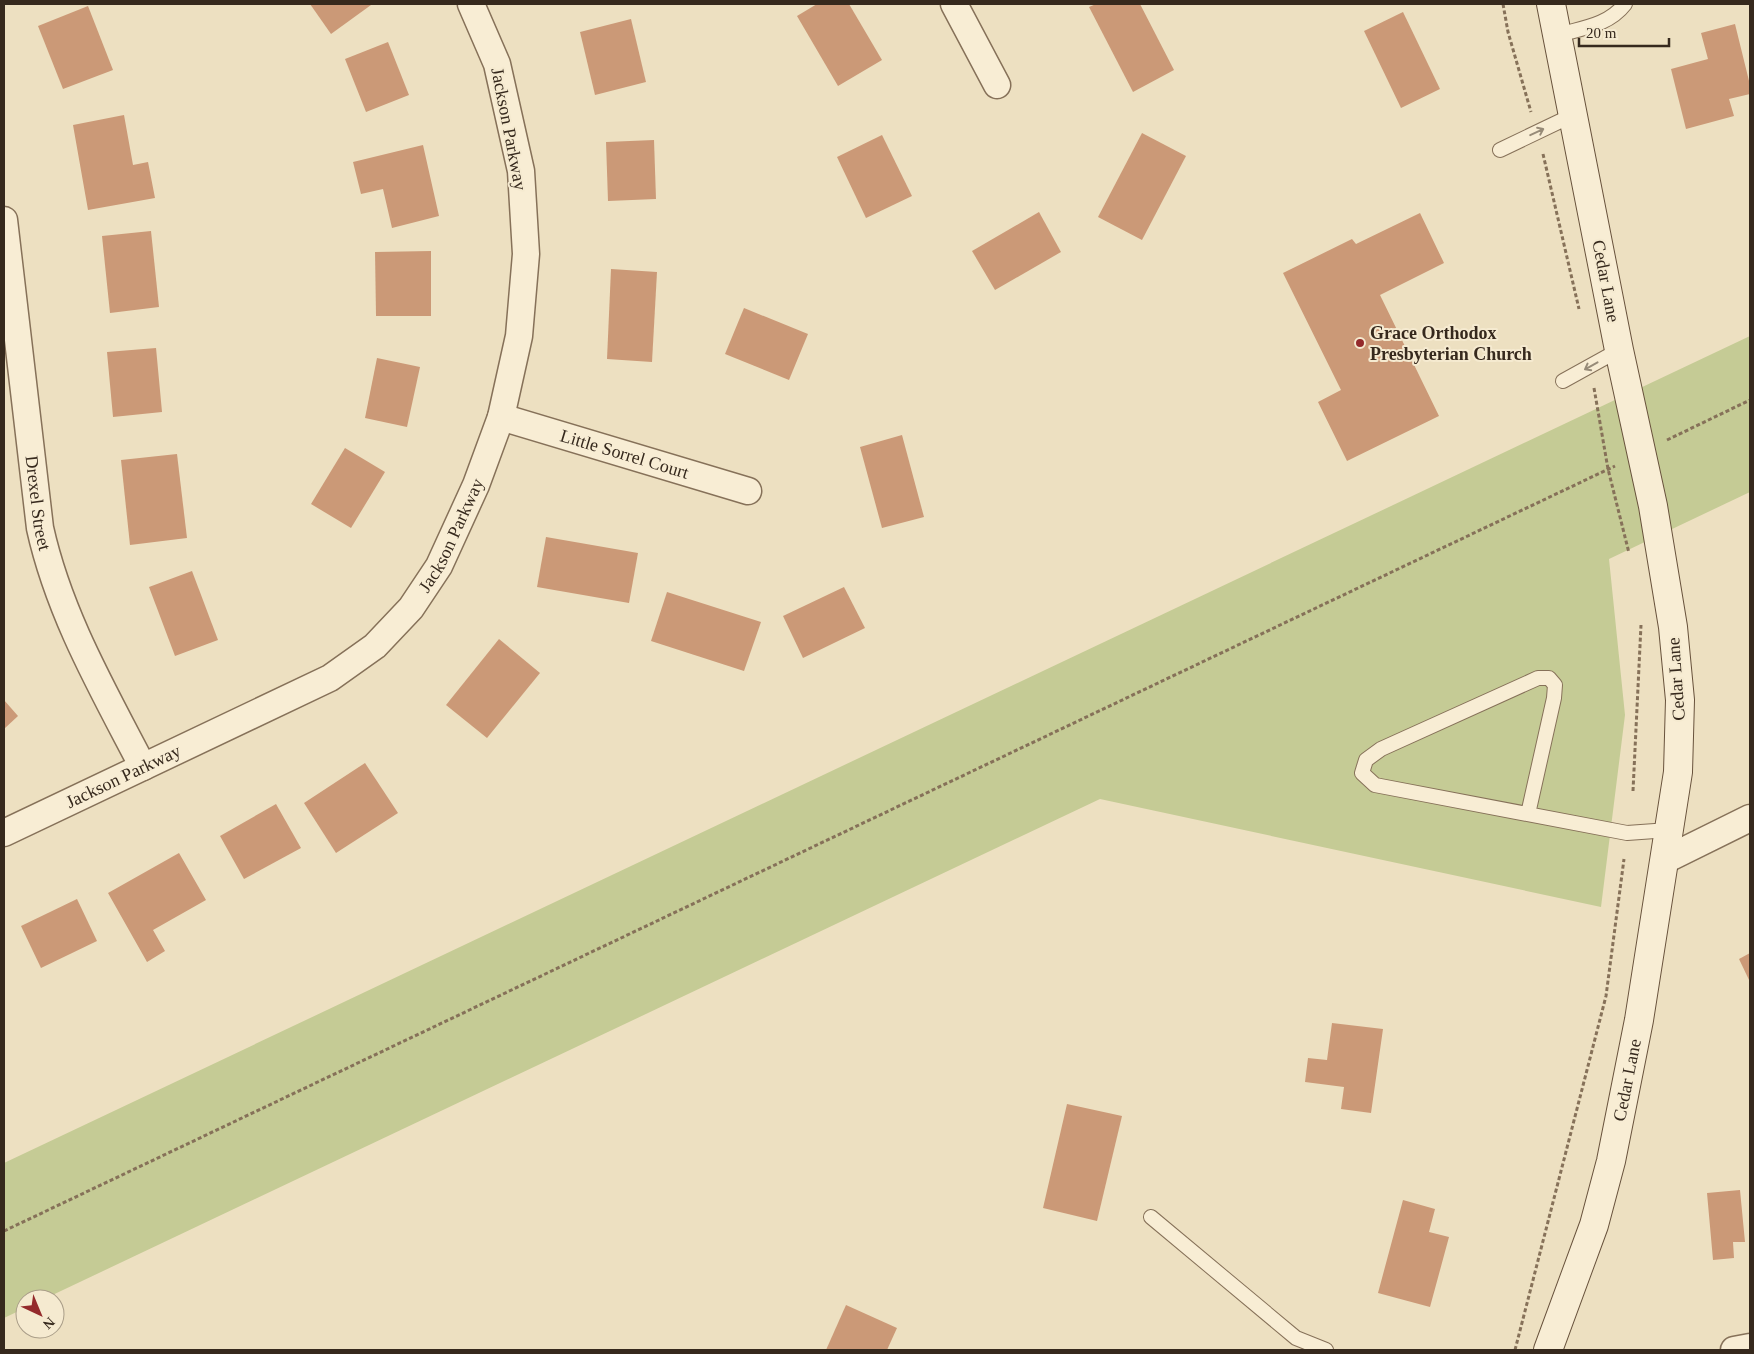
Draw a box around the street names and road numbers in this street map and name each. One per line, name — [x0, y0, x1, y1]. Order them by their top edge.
street label: Jackson Parkway — [487, 66, 531, 192]
street label: Cedar Lane — [1588, 238, 1624, 324]
street label: Little Sorrel Court — [558, 425, 691, 483]
street label: Drexel Street — [22, 454, 55, 553]
street label: Jackson Parkway — [414, 476, 488, 596]
street label: Cedar Lane — [1663, 637, 1689, 721]
street label: Jackson Parkway — [63, 741, 184, 812]
street label: Cedar Lane — [1609, 1037, 1645, 1123]

